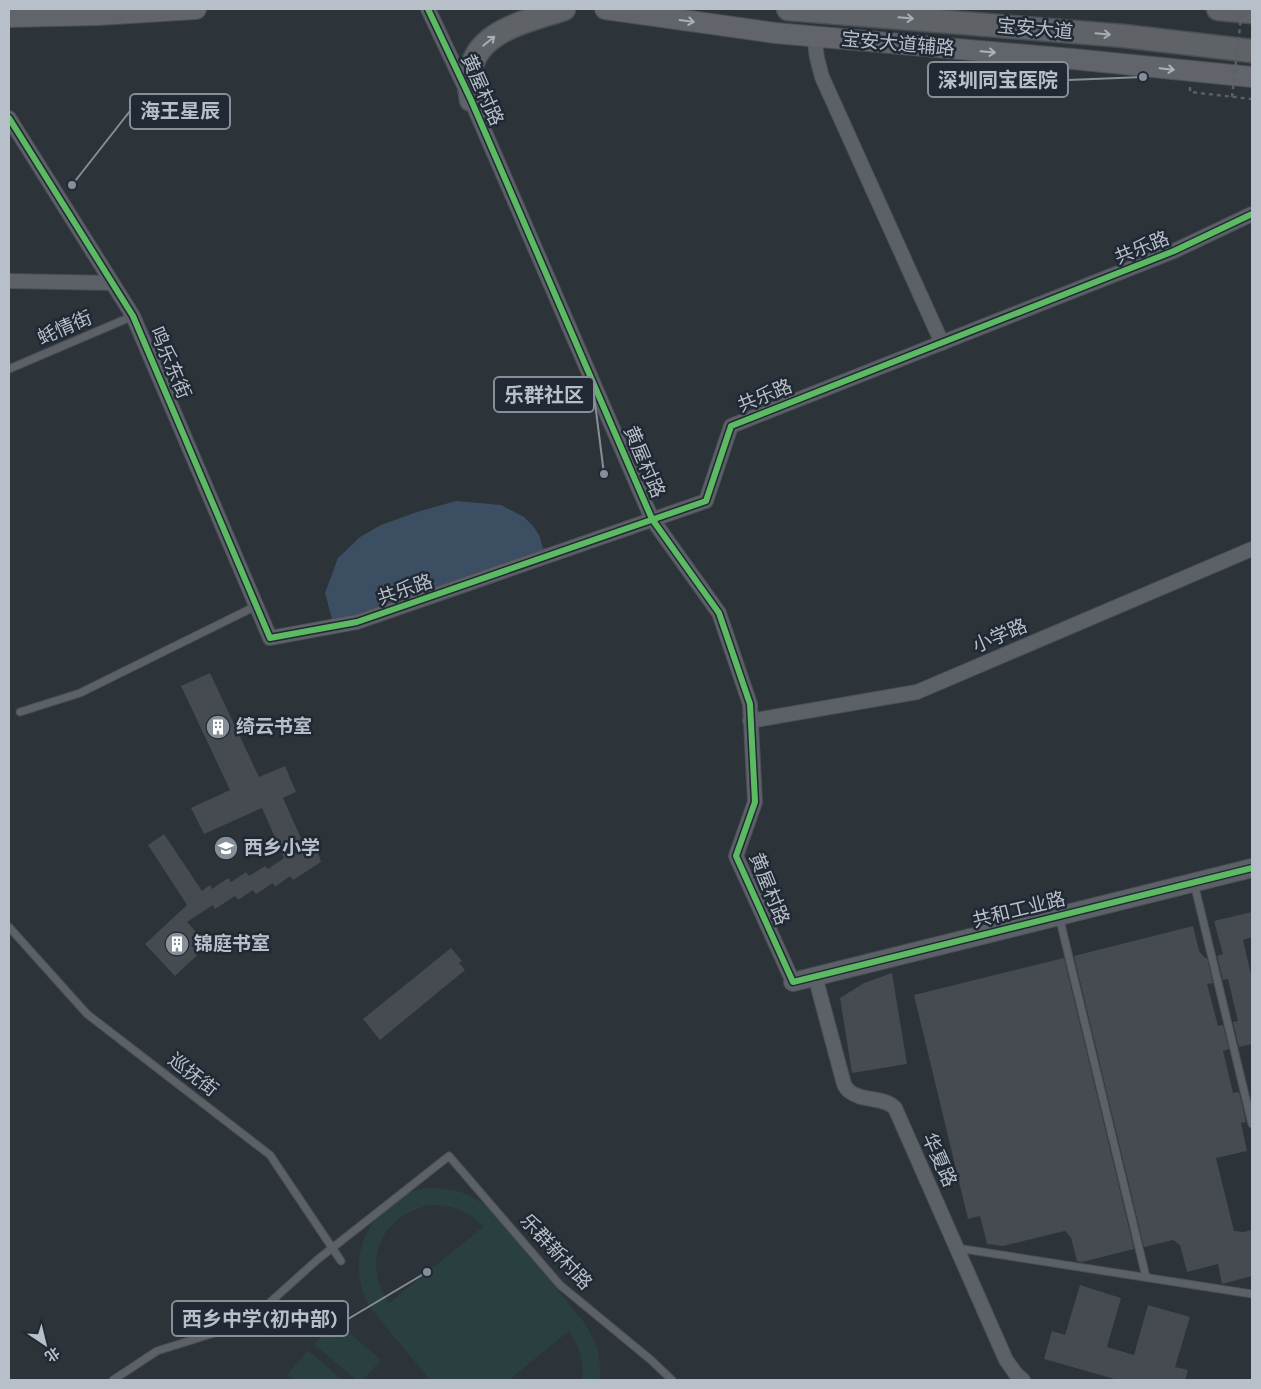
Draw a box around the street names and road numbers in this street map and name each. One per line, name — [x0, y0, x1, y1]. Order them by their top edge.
street label: 宝安大道 — [996, 15, 1074, 43]
street label: 宝安大道辅路 — [840, 28, 956, 60]
street label: 黄屋村路 — [456, 51, 508, 129]
street label: 共乐路 — [1111, 227, 1173, 269]
street label: 蚝情街 — [34, 307, 96, 349]
street label: 鸣乐东街 — [145, 324, 195, 402]
street label: 共乐路 — [734, 375, 796, 417]
street label: 黄屋村路 — [619, 423, 669, 501]
street label: 共乐路 — [374, 570, 436, 610]
street label: 小学路 — [969, 615, 1031, 657]
street label: 黄屋村路 — [745, 850, 793, 928]
street label: 共和工业路 — [970, 888, 1068, 932]
street label: 巡抚街 — [164, 1049, 222, 1101]
street label: 华夏路 — [917, 1129, 961, 1191]
street label: 乐群新村路 — [516, 1210, 596, 1294]

